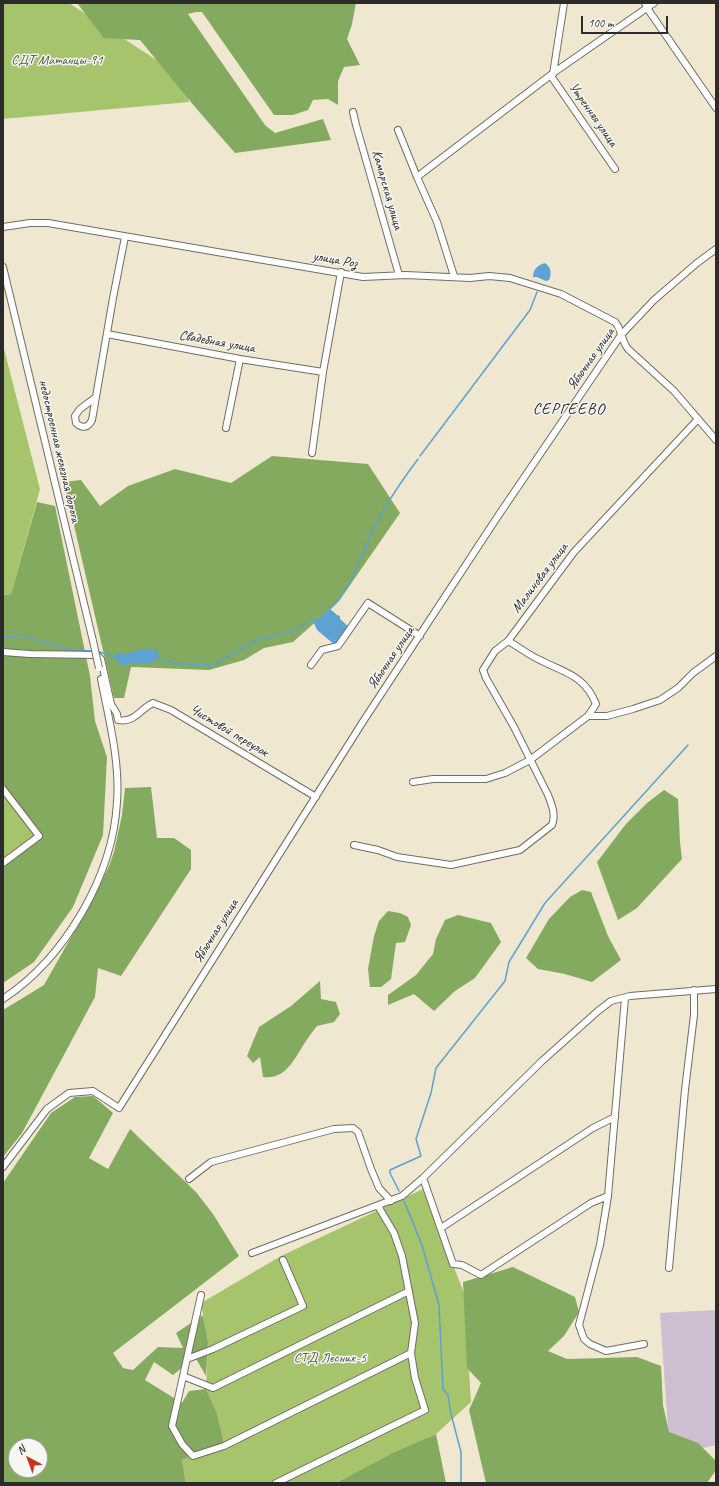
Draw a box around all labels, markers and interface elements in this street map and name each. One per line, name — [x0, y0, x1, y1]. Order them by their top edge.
scale bar — [583, 8, 670, 34]
text: 100 m — [588, 15, 614, 31]
park label: СДТ Матанцы-91 — [11, 52, 103, 68]
street label: Утренняя улица — [565, 80, 621, 150]
street label: Камарская улица — [368, 148, 406, 232]
street label: улица Роз — [311, 248, 359, 272]
street label: Яблочная улица — [563, 325, 619, 393]
street label: Свадебная улица — [178, 327, 256, 357]
street label: недостроенная железная дорога — [34, 378, 84, 524]
district label: СЕРГЕЕВО — [532, 400, 606, 420]
street label: Малиновая улица — [508, 540, 572, 616]
street label: Яблочная улица — [364, 623, 418, 693]
street label: Чистовой переулок — [187, 701, 271, 761]
street label: Яблочная улица — [190, 896, 242, 966]
park label: СТД Лесник-5 — [294, 1350, 366, 1366]
north arrow — [8, 1438, 48, 1478]
text: N — [14, 1442, 28, 1457]

